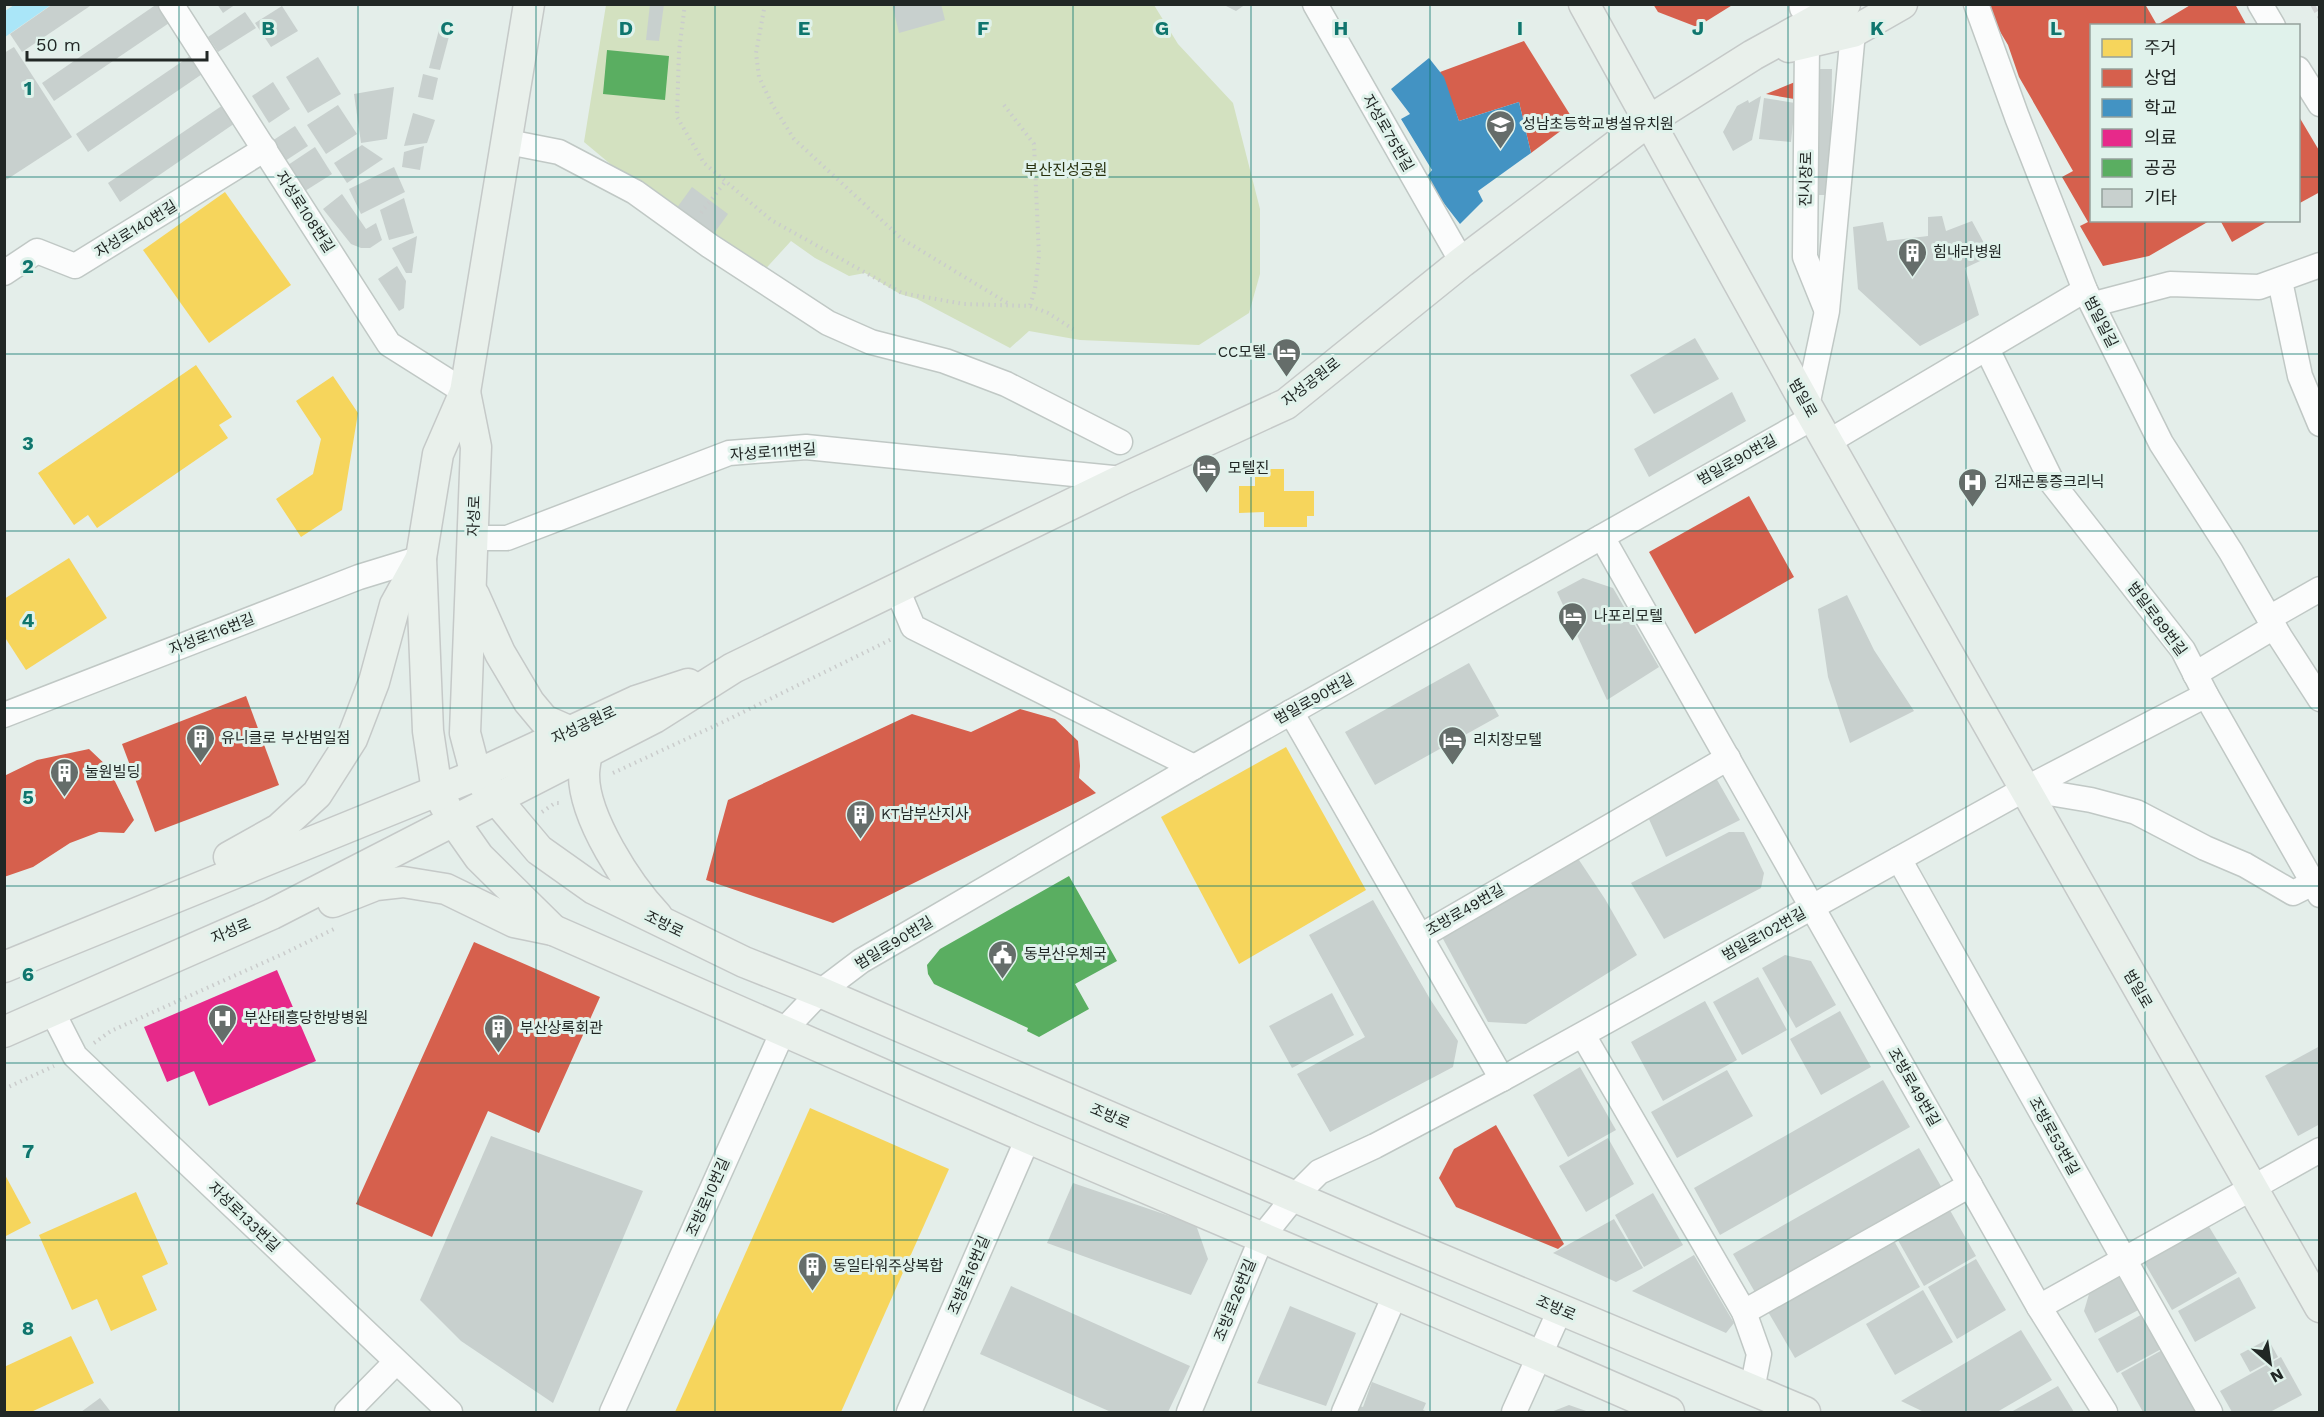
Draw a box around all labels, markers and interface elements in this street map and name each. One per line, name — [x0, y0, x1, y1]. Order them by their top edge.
text: B — [261, 16, 275, 40]
text: C — [440, 16, 454, 40]
text: D — [619, 16, 633, 40]
text: E — [798, 16, 810, 40]
text: F — [977, 16, 989, 40]
text: G — [1155, 16, 1169, 40]
text: H — [1334, 16, 1348, 40]
text: I — [1517, 16, 1523, 40]
text: J — [1692, 16, 1704, 40]
text: K — [1870, 16, 1884, 40]
text: L — [2050, 16, 2062, 40]
scale bar — [27, 24, 207, 62]
legend — [2090, 24, 2300, 222]
text: 50 m — [36, 34, 81, 55]
text: 주거 — [2144, 37, 2177, 58]
text: 상업 — [2144, 67, 2177, 88]
text: 1 — [24, 76, 32, 100]
street label: 자성로75번길 — [1359, 91, 1417, 175]
text: 학교 — [2144, 97, 2177, 118]
school or university icon: 성남초등학교병설유치원 — [1485, 108, 1517, 150]
place label: 성남초등학교병설유치원 — [1522, 115, 1674, 133]
text: 의료 — [2144, 127, 2177, 148]
street label: 진시장로 — [1797, 151, 1815, 207]
text: 공공 — [2144, 157, 2177, 178]
park label: 부산진성공원 — [1025, 161, 1107, 179]
street label: 자성로108번길 — [272, 168, 338, 256]
text: 기타 — [2144, 187, 2178, 208]
street label: 자성로140번길 — [92, 197, 180, 261]
building icon: 힘내라병원 — [1896, 236, 1928, 278]
place label: 힘내라병원 — [1933, 243, 2002, 261]
text: 2 — [22, 254, 34, 278]
street label: 범일일길 — [2080, 293, 2122, 351]
hotel icon: CC모텔 — [1271, 336, 1303, 378]
place label: CC모텔 — [1218, 343, 1266, 361]
street label: 자성공원로 — [1278, 354, 1344, 410]
street label: 범일로 — [1785, 376, 1821, 420]
text: 3 — [22, 431, 34, 455]
street label: 범일로90번길 — [1694, 431, 1780, 489]
street label: 자성로111번길 — [729, 440, 817, 464]
hotel icon: 모텔진 — [1191, 452, 1223, 494]
place label: 모텔진 — [1228, 459, 1269, 477]
hospital icon: 김재곤통증크리닉 — [1957, 466, 1989, 508]
place label: 김재곤통증크리닉 — [1994, 473, 2104, 491]
street label: 자성로 — [464, 495, 484, 537]
street label: 범일로89번길 — [2123, 579, 2191, 659]
hotel icon: 나포리모텔 — [1557, 600, 1589, 642]
place label: 나포리모텔 — [1594, 607, 1663, 625]
text: 4 — [22, 608, 35, 632]
street label: 자성로116번길 — [167, 610, 257, 658]
street label: 범일로90번길 — [1271, 670, 1357, 728]
street label: 자성공원로 — [549, 702, 619, 748]
building icon: 유니클로 부산범일점 — [184, 722, 216, 764]
hotel icon: 리치장모텔 — [1436, 724, 1468, 766]
place label: 유니클로 부산범일점 — [221, 729, 350, 747]
place label: 리치장모텔 — [1473, 731, 1542, 749]
building icon: 눌원빌딩 — [48, 756, 80, 798]
place label: 눌원빌딩 — [85, 763, 140, 781]
text: 5 — [22, 785, 34, 809]
building icon: KT남부산지사 — [844, 798, 876, 840]
place label: KT남부산지사 — [881, 805, 969, 823]
street label: 조방로49번길 — [1423, 880, 1507, 940]
street label: 범일로102번길 — [1719, 904, 1809, 964]
street label: 조방로 — [641, 907, 687, 941]
street label: 범일로90번길 — [852, 913, 936, 973]
street label: 자성로 — [208, 915, 254, 947]
public building icon: 동부산우체국 — [987, 938, 1019, 980]
place label: 동부산우체국 — [1024, 945, 1107, 963]
text: 6 — [22, 962, 34, 986]
street label: 범일로 — [2120, 967, 2156, 1011]
hospital icon: 부산태흥당한방병원 — [207, 1002, 239, 1044]
place label: 부산태흥당한방병원 — [244, 1009, 368, 1027]
building icon: 부산상록회관 — [483, 1012, 515, 1054]
place label: 부산상록회관 — [520, 1019, 603, 1037]
street label: 조방로49번길 — [1884, 1045, 1944, 1129]
street label: 조방로53번길 — [2025, 1094, 2083, 1178]
street label: 조방로 — [1087, 1100, 1133, 1132]
text: 7 — [22, 1139, 34, 1163]
street label: 조방로10번길 — [683, 1155, 733, 1239]
street label: 자성로133번길 — [205, 1178, 283, 1256]
street label: 조방로16번길 — [944, 1233, 994, 1317]
building icon: 동일타워주상복합 — [796, 1250, 828, 1292]
street label: 조방로26번길 — [1210, 1256, 1260, 1344]
place label: 동일타워주상복합 — [833, 1257, 944, 1275]
street label: 조방로 — [1533, 1292, 1579, 1324]
text: 8 — [22, 1316, 34, 1340]
north arrow — [2240, 1333, 2300, 1393]
text: N — [2267, 1364, 2287, 1387]

